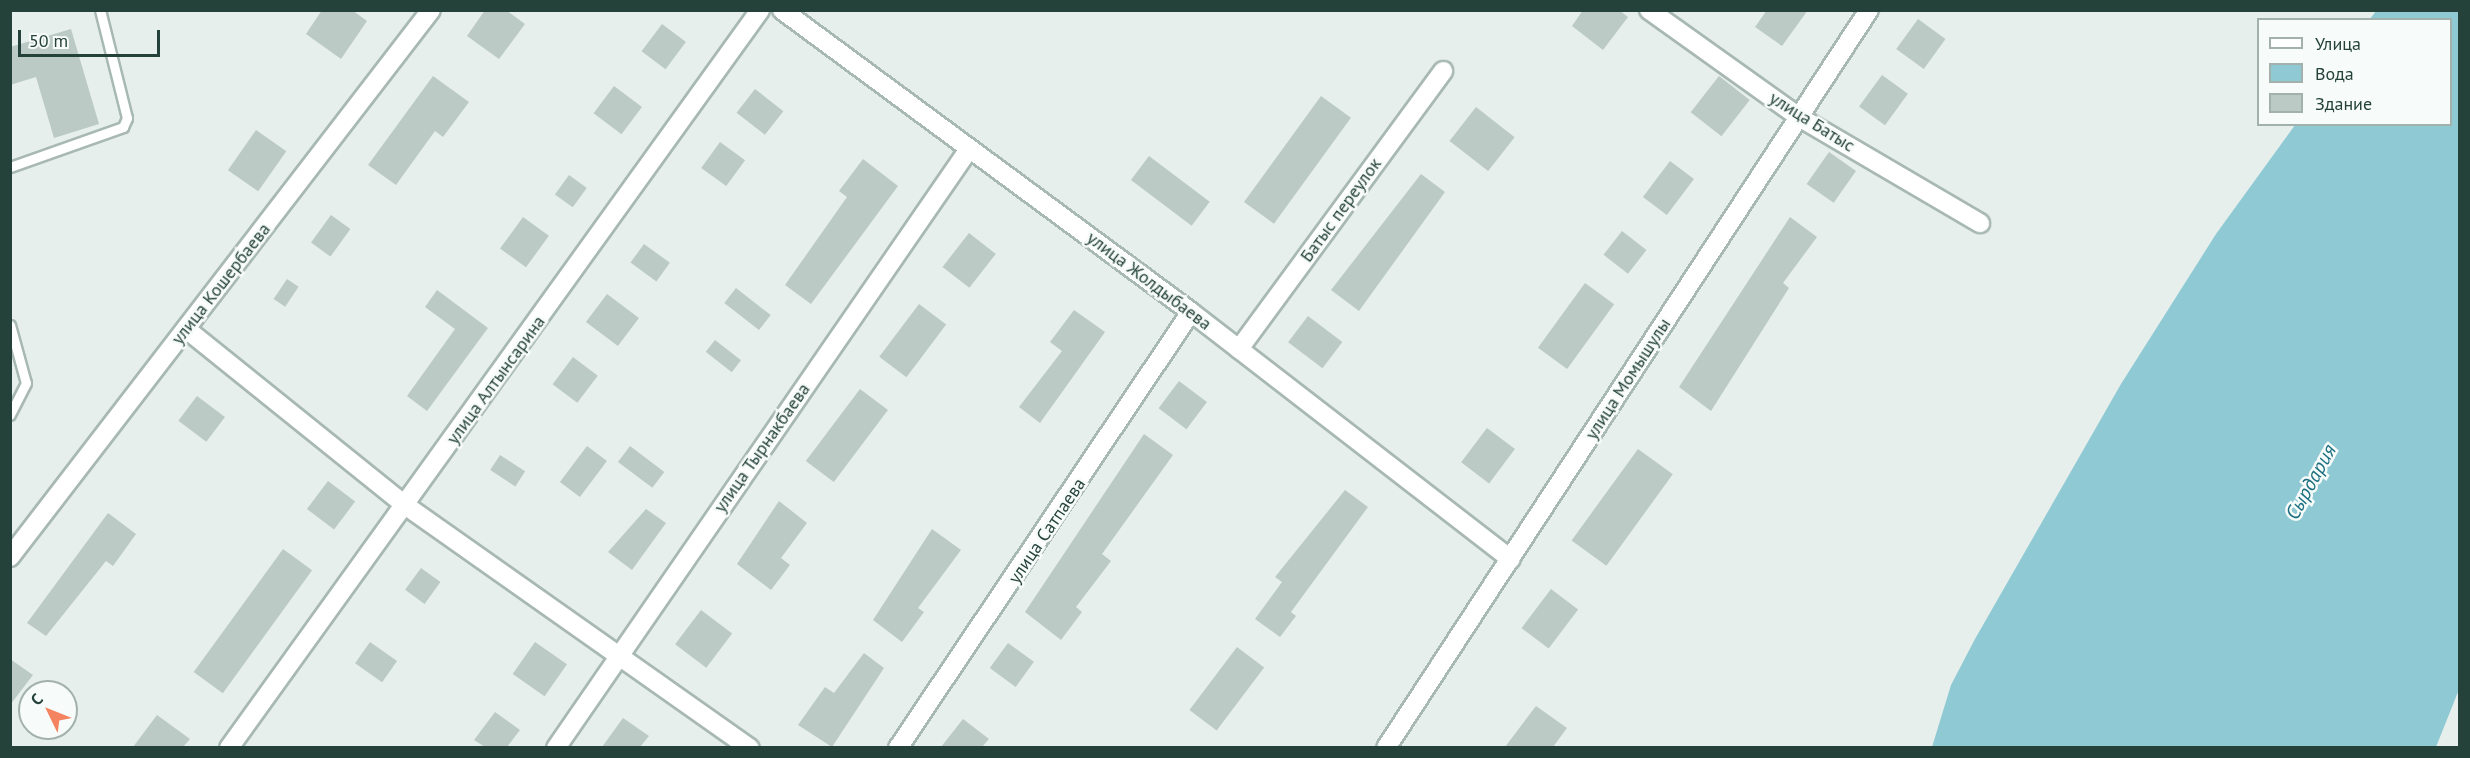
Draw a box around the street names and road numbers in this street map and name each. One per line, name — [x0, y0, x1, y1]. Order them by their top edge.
street label: улица Батыс — [1765, 87, 1859, 157]
street label: Батыс переулок — [1296, 154, 1386, 266]
street label: улица Кошербаева — [167, 219, 275, 349]
street label: улица Жолдыбаева — [1082, 227, 1216, 335]
street label: улица Алтынсарина — [442, 311, 550, 449]
street label: улица Момышулы — [1581, 314, 1675, 444]
street label: улица Тырнакбаева — [709, 379, 815, 517]
street label: улица Сатпаева — [1004, 474, 1090, 588]

